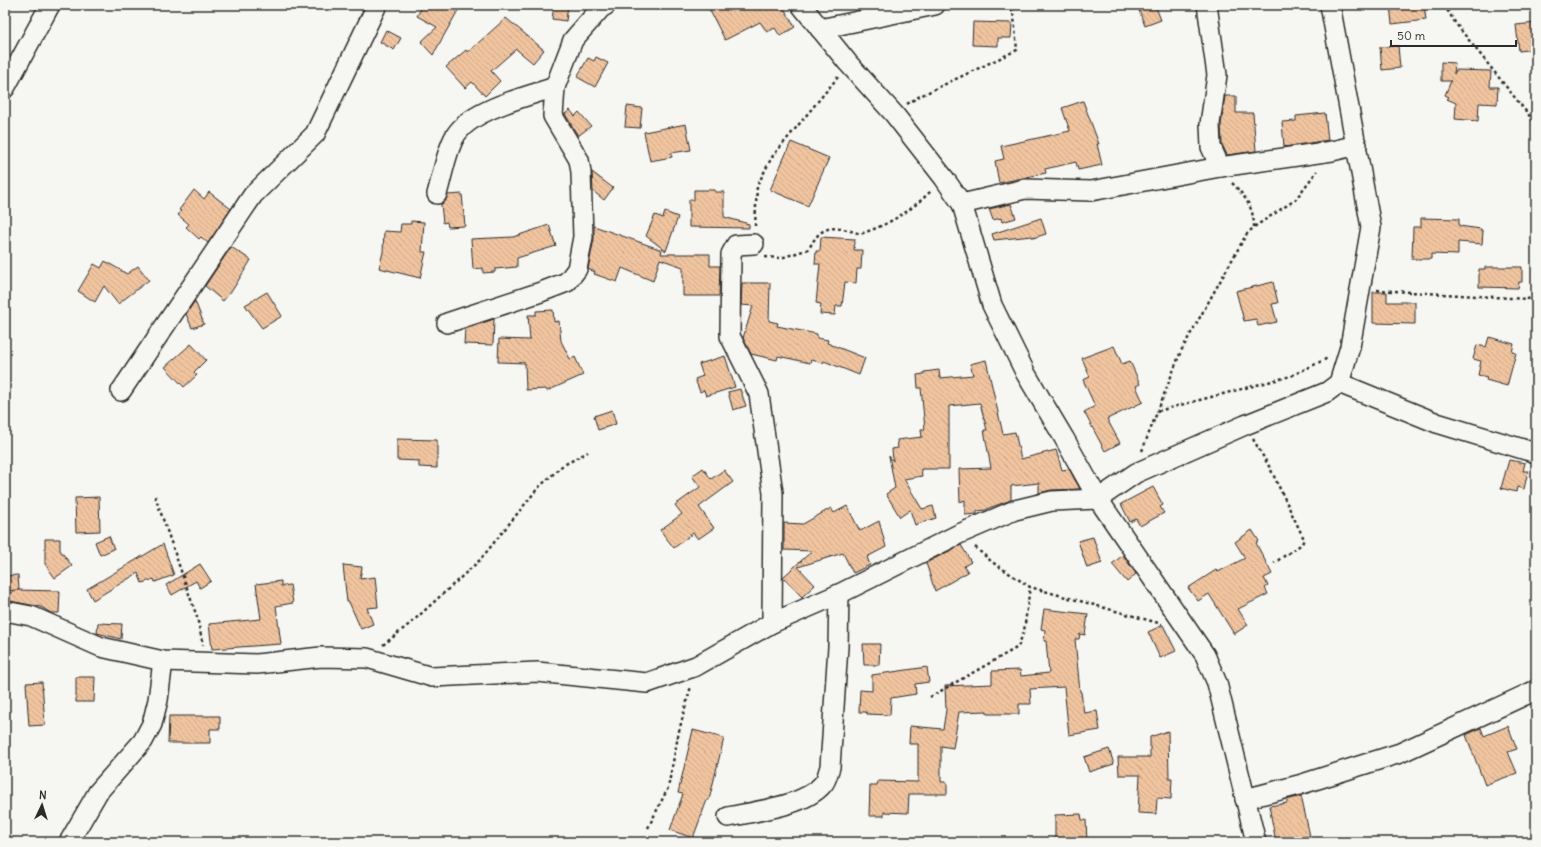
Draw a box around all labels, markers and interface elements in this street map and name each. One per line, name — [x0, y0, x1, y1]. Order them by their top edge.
scale bar — [1391, 22, 1516, 48]
text: 50 m — [1397, 28, 1426, 43]
north arrow — [22, 785, 62, 825]
text: N — [38, 788, 47, 802]

